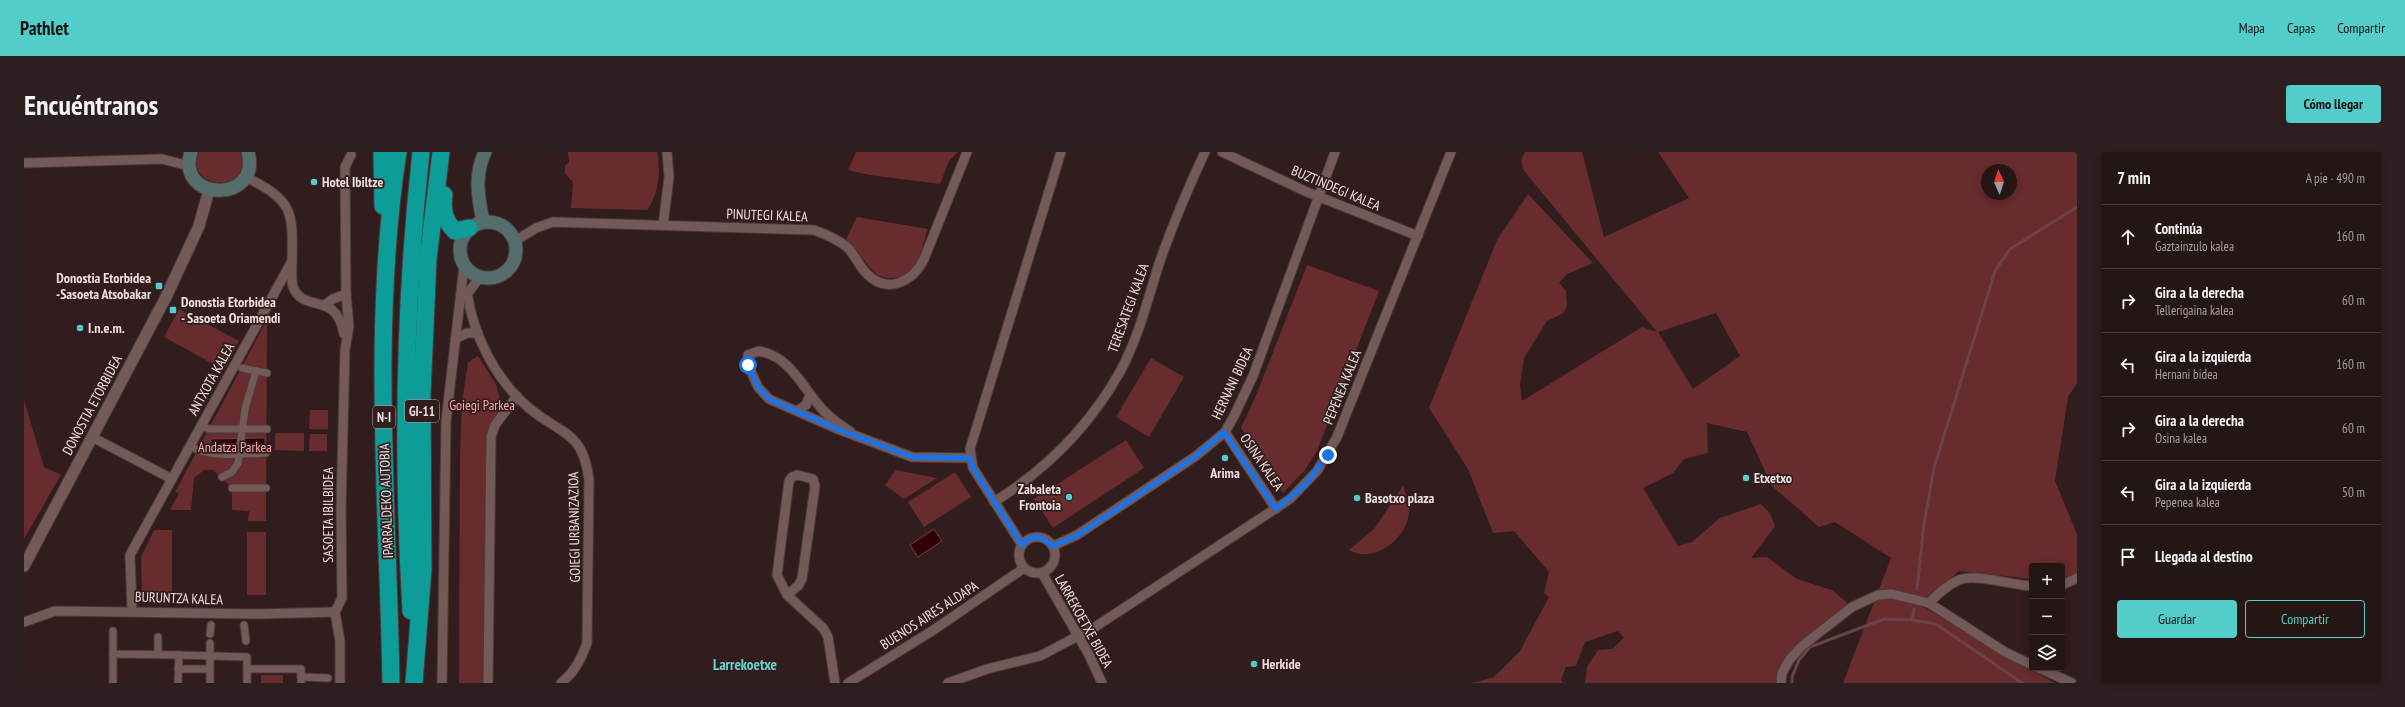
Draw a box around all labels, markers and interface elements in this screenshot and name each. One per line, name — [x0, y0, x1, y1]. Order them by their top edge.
text: Pathlet — [20, 16, 69, 40]
text: Mapa — [2239, 19, 2265, 37]
text: Capas — [2287, 19, 2315, 37]
text: Compartir — [2337, 19, 2385, 37]
button: Cómo llegar — [2286, 85, 2381, 123]
text: Encuéntranos — [24, 86, 158, 123]
street label: BUZTINDEGI KALEA — [1289, 161, 1384, 215]
north arrow — [1981, 164, 2017, 200]
text: 7 min — [2117, 167, 2151, 189]
text: A pie · 490 m — [2306, 170, 2365, 187]
place label: Hotel Ibiltze — [322, 173, 383, 191]
marker: Hotel Ibiltze — [309, 177, 319, 187]
street label: PINUTEGI KALEA — [726, 205, 808, 225]
text: Continúa — [2155, 219, 2202, 238]
icon: ahead — [2117, 226, 2139, 248]
text: 160 m — [2336, 228, 2365, 245]
text: Gaztainzulo kalea — [2155, 238, 2234, 255]
street label: TERESATEGI KALEA — [1103, 260, 1153, 355]
place label: Donostia Etorbidea -Sasoeta Atsobakar — [56, 269, 152, 303]
marker: Donostia Etorbidea -Sasoeta Atsobakar — [154, 281, 164, 291]
text: Gira a la derecha — [2155, 283, 2244, 302]
icon: right — [2117, 290, 2139, 312]
text: 60 m — [2342, 292, 2365, 309]
place label: Donostia Etorbidea - Sasoeta Oriamendi — [181, 293, 280, 327]
text: Tellerigaina kalea — [2155, 302, 2234, 319]
marker: Donostia Etorbidea - Sasoeta Oriamendi — [168, 305, 178, 315]
place label: I.n.e.m. — [88, 319, 125, 337]
marker: I.n.e.m. — [75, 323, 85, 333]
street label: ANTXOTA KALEA — [184, 339, 238, 418]
street label: HERNANI BIDEA — [1207, 344, 1257, 422]
street label: PEPENEA KALEA — [1319, 347, 1365, 427]
text: Gira a la izquierda — [2155, 347, 2251, 366]
street label: DONOSTIA ETORBIDEA — [58, 351, 126, 458]
icon: left — [2117, 354, 2139, 376]
route start — [739, 356, 757, 374]
text: 160 m — [2336, 356, 2365, 373]
text: Hernani bidea — [2155, 366, 2218, 383]
park label: Goiegi Parkea — [449, 396, 515, 414]
road number: GI-11 — [405, 400, 439, 422]
road number: N-I — [373, 406, 395, 428]
text: Gira a la derecha — [2155, 411, 2244, 430]
icon: right — [2117, 418, 2139, 440]
text: 60 m — [2342, 420, 2365, 437]
street label: OSINA KALEA — [1236, 430, 1288, 494]
text: Osina kalea — [2155, 430, 2207, 447]
park label: Andatza Parkea — [198, 438, 272, 456]
street label: IPARRALDEKO AUTOBIA — [375, 443, 397, 559]
route end — [1319, 446, 1337, 464]
marker: Arima — [1220, 453, 1230, 463]
place label: Arima — [1209, 464, 1240, 482]
street label: SASOETA IBILBIDEA — [319, 467, 337, 563]
place label: Etxetxo — [1754, 469, 1792, 487]
street label: GOIEGI URBANIZAZIOA — [564, 471, 584, 583]
marker: Etxetxo — [1741, 473, 1751, 483]
text: Gira a la izquierda — [2155, 475, 2251, 494]
place label: Zabaleta Frontoia — [1018, 480, 1061, 514]
icon: left — [2117, 482, 2139, 504]
text: 50 m — [2342, 484, 2365, 501]
place label: Basotxo plaza — [1365, 489, 1435, 507]
marker: Zabaleta Frontoia — [1064, 492, 1074, 502]
marker: Basotxo plaza — [1352, 493, 1362, 503]
text: Pepenea kalea — [2155, 494, 2220, 511]
icon: arrive — [2117, 546, 2139, 568]
text: Llegada al destino — [2155, 547, 2253, 566]
map controls — [2029, 563, 2065, 671]
button: + — [2029, 563, 2065, 599]
street label: LARREKOETXE BIDEA — [1051, 571, 1117, 671]
street label: BUENOS AIRES ALDAPA — [877, 576, 982, 653]
street label: BURUNTZA KALEA — [135, 587, 224, 609]
button: − — [2029, 599, 2065, 635]
button: Guardar — [2117, 600, 2237, 638]
button: Compartir — [2245, 600, 2365, 638]
button: layers — [2029, 635, 2065, 671]
district label: Larrekoetxe — [713, 655, 777, 674]
place label: Herkide — [1262, 655, 1301, 673]
marker: Herkide — [1249, 659, 1259, 669]

